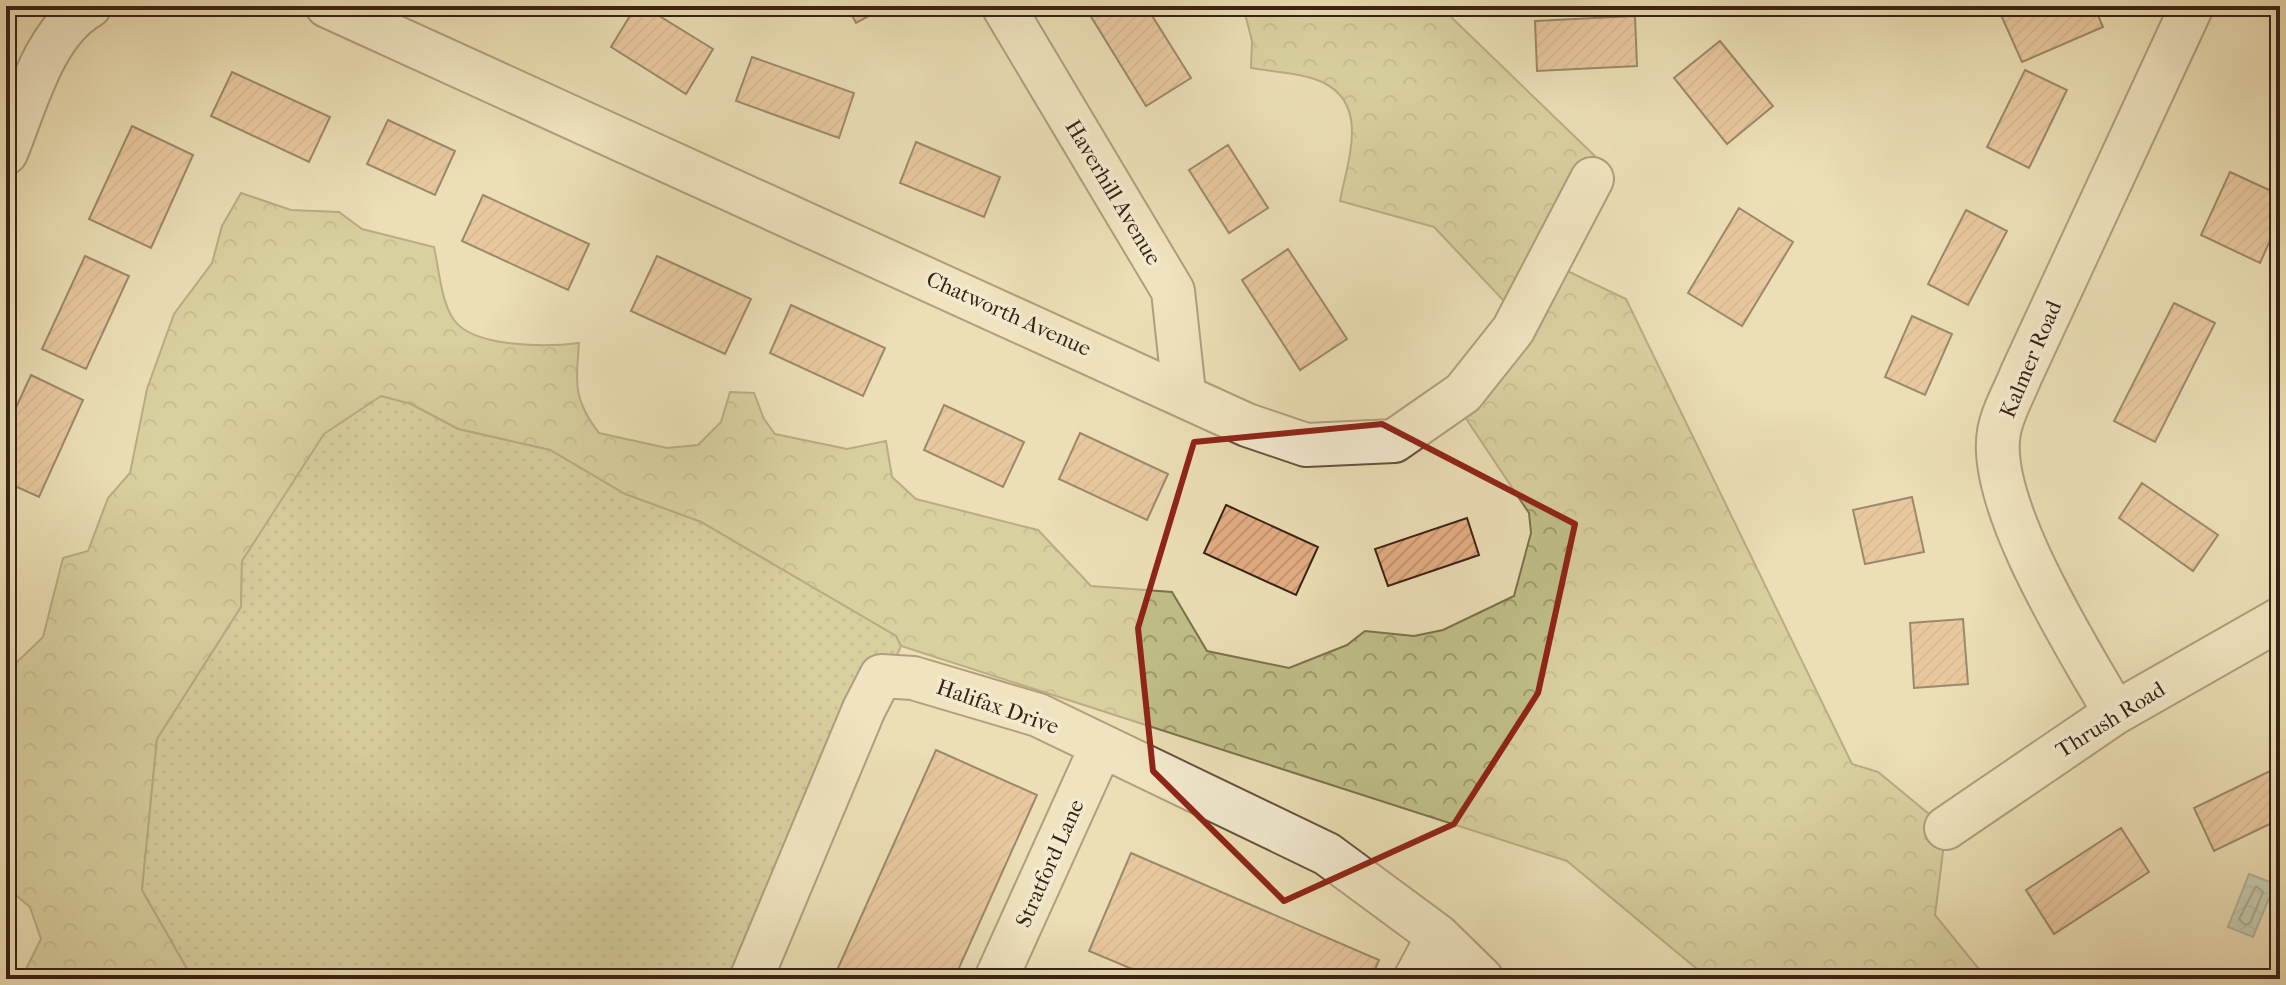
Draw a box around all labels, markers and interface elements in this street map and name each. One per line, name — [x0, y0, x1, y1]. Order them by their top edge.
street label: Haverhill Avenue — [1060, 115, 1167, 270]
street label: Chatworth Avenue — [922, 266, 1095, 362]
street label: Kalmer Road — [1995, 296, 2068, 422]
street label: Halifax Drive — [933, 674, 1062, 740]
street label: Thrush Road — [2051, 676, 2171, 764]
street label: Stratford Lane — [1010, 795, 1090, 931]

